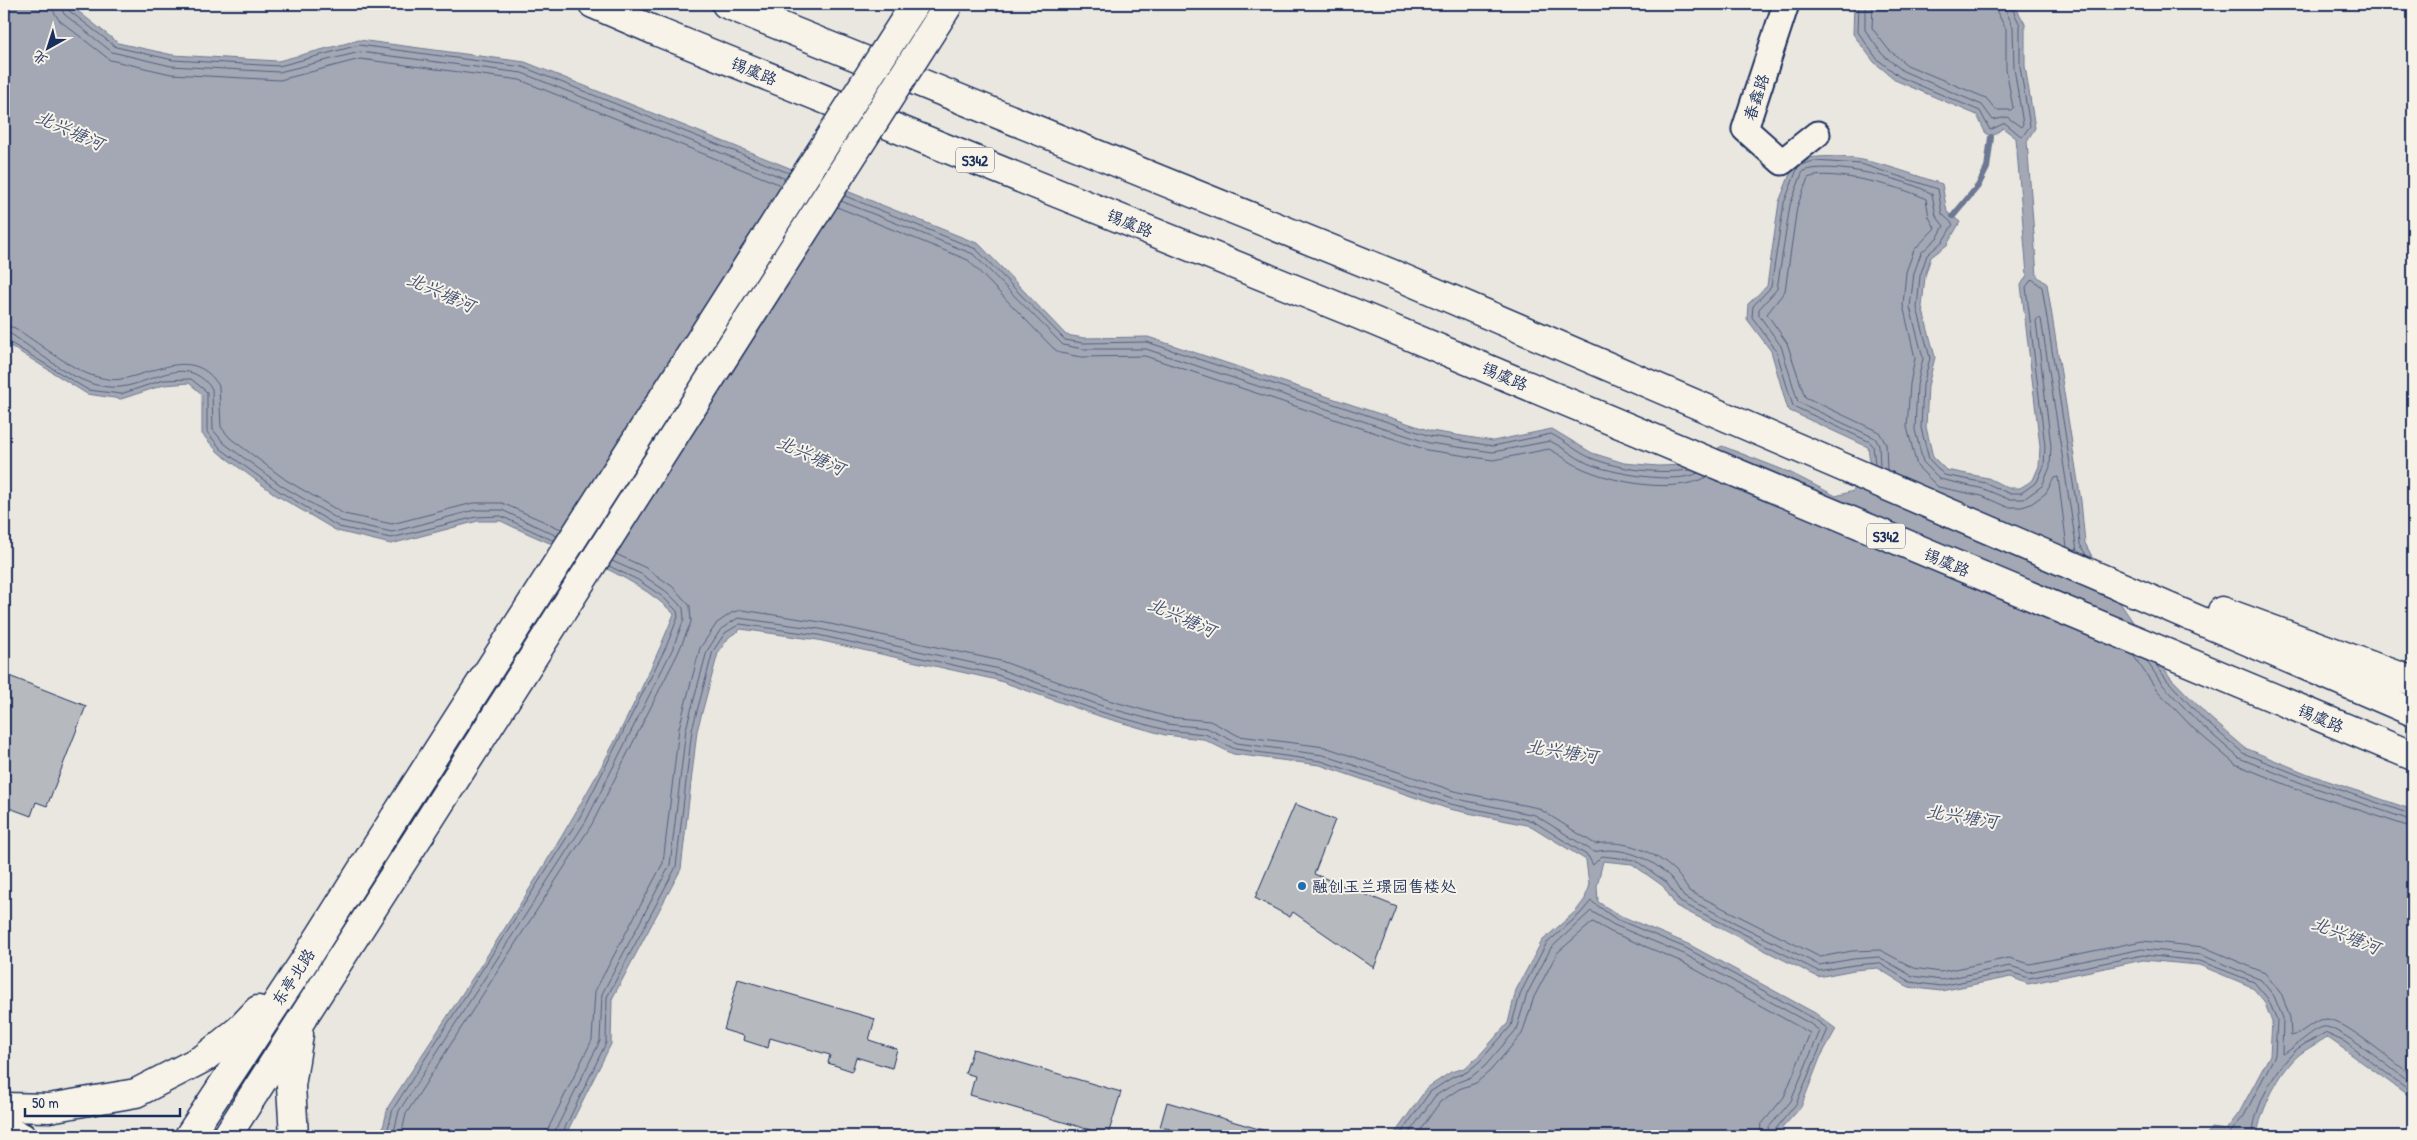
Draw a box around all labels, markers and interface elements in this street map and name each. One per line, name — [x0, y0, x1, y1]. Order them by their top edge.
north arrow — [22, 22, 72, 72]
text: 北 — [28, 47, 51, 70]
street label: 锡虞路 — [728, 52, 780, 90]
street label: 春鑫路 — [1738, 71, 1774, 123]
water label: 北兴塘河 — [32, 104, 111, 157]
road number: S342 — [956, 148, 994, 172]
street label: 锡虞路 — [1104, 204, 1156, 242]
water label: 北兴塘河 — [403, 266, 482, 319]
street label: 锡虞路 — [1479, 356, 1531, 396]
water label: 北兴塘河 — [773, 429, 852, 482]
road number: S342 — [1867, 524, 1905, 548]
street label: 锡虞路 — [1921, 542, 1973, 582]
water label: 北兴塘河 — [1144, 591, 1223, 644]
street label: 锡虞路 — [2295, 698, 2347, 738]
water label: 北兴塘河 — [1524, 733, 1602, 769]
water label: 北兴塘河 — [1924, 798, 2002, 834]
place label: 融创玉兰璟园售楼处 — [1312, 875, 1457, 897]
marker: 融创玉兰璟园售楼处 — [1296, 880, 1308, 892]
water label: 北兴塘河 — [2308, 910, 2387, 961]
street label: 东亭北路 — [266, 944, 320, 1010]
scale bar — [25, 1085, 180, 1117]
text: 50 m — [32, 1092, 59, 1113]

